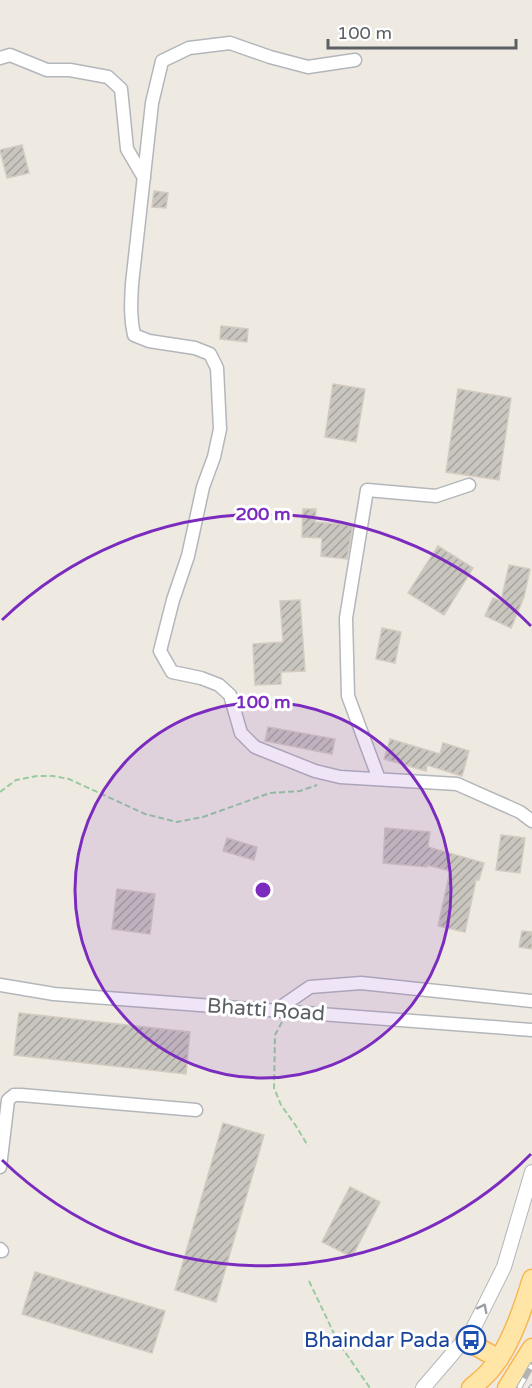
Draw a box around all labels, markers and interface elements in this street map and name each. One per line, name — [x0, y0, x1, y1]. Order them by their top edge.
scale bar — [328, 12, 516, 50]
text: 100 m — [337, 22, 392, 44]
text: 200 m — [235, 503, 291, 525]
text: 100 m — [235, 691, 291, 713]
centre of rings — [253, 880, 273, 900]
street label: Bhatti Road — [206, 993, 326, 1027]
one-way arrow — [476, 1304, 488, 1315]
bus stop icon: Bhaindar Pada — [455, 1324, 487, 1356]
place label: Bhaindar Pada — [304, 1328, 450, 1353]

